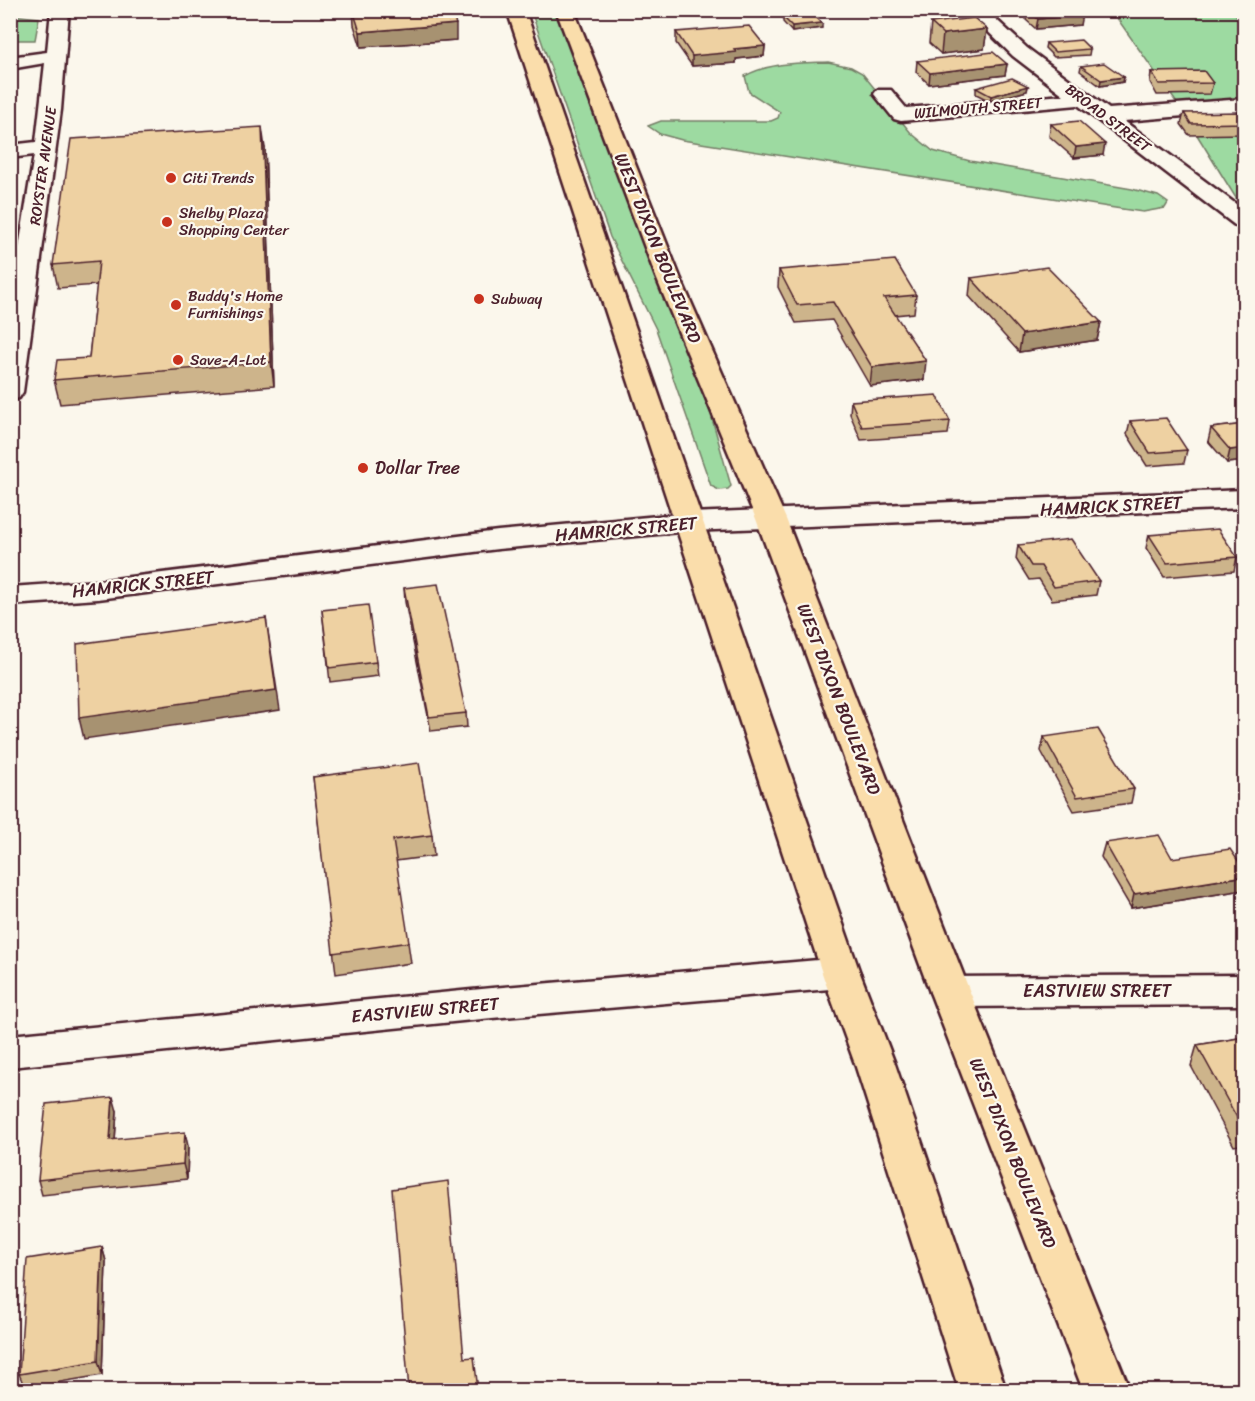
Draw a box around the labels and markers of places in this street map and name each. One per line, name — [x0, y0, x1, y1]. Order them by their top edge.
place label: Citi Trends — [183, 165, 254, 191]
marker: Citi Trends — [164, 171, 178, 185]
place label: Shelby Plaza Shopping Center — [179, 200, 289, 243]
marker: Shelby Plaza Shopping Center — [160, 215, 174, 229]
place label: Buddy's Home Furnishings — [188, 283, 283, 326]
place label: Subway — [491, 286, 543, 312]
marker: Subway — [472, 292, 486, 306]
marker: Buddy's Home Furnishings — [169, 298, 183, 312]
place label: Save-A-Lot — [190, 347, 267, 373]
marker: Save-A-Lot — [171, 353, 185, 367]
place label: Dollar Tree — [375, 452, 460, 484]
marker: Dollar Tree — [356, 461, 370, 475]

